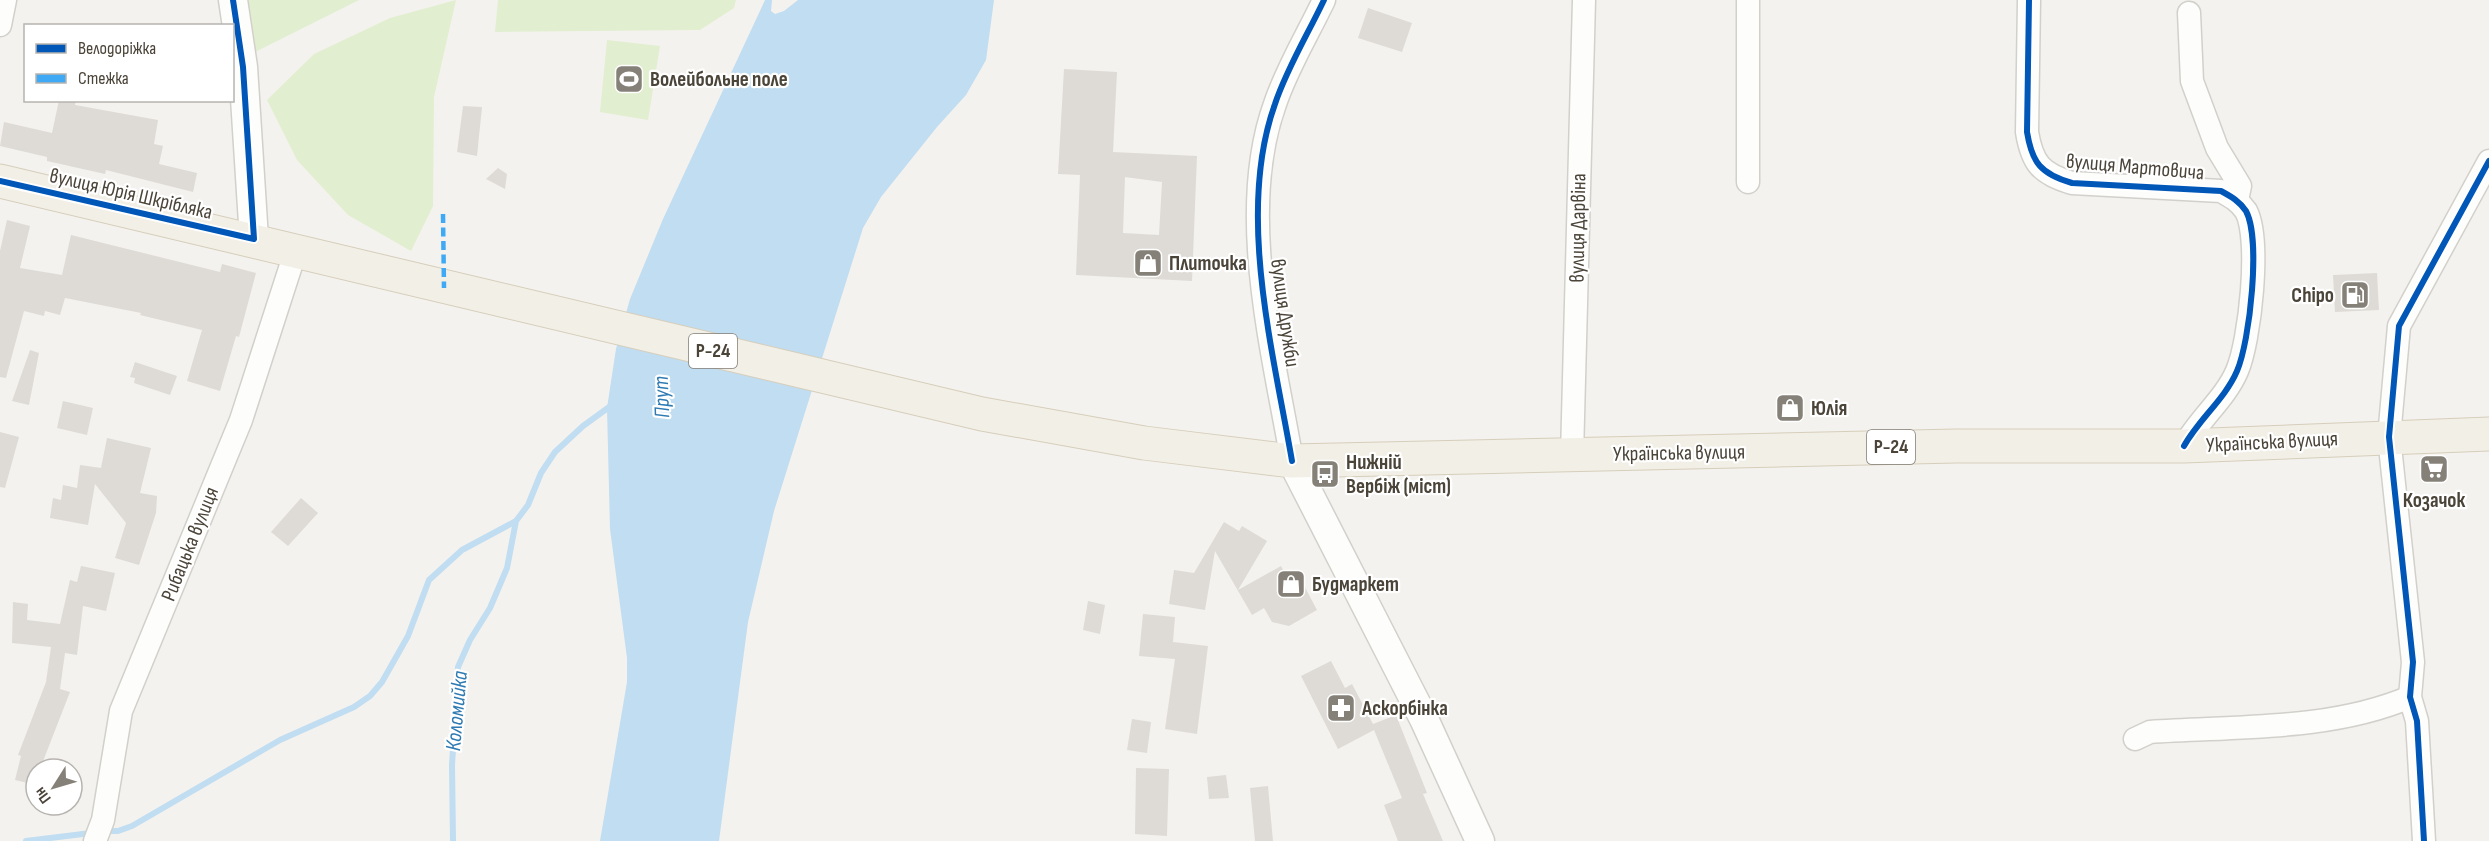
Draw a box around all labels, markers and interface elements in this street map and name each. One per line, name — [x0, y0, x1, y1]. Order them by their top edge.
legend — [24, 24, 234, 102]
text: Велодоріжка — [78, 38, 156, 59]
sports icon: Волейбольне поле — [613, 63, 645, 95]
place label: Волейбольне поле — [650, 67, 788, 92]
text: Стежка — [78, 68, 129, 89]
street label: вулиця Мартовича — [2065, 149, 2205, 185]
street label: вулиця Юрія Шкрібляка — [47, 163, 215, 225]
street label: вулиця Дарвіна — [1565, 173, 1591, 283]
shop icon: Плиточка — [1132, 247, 1164, 279]
place label: Плиточка — [1169, 251, 1247, 276]
street label: вулиця Дружби — [1265, 257, 1305, 369]
fuel station icon: Chipo — [2339, 279, 2371, 311]
place label: Chipo — [2291, 283, 2334, 308]
road number: Р-24 — [689, 334, 737, 368]
water label: Прут — [648, 375, 676, 418]
shop icon: Юлія — [1774, 392, 1806, 424]
place label: Юлія — [1811, 396, 1847, 421]
street label: Українська вулиця — [2205, 426, 2339, 458]
road number: Р-24 — [1867, 430, 1915, 464]
street label: Українська вулиця — [1613, 439, 1745, 467]
place label: Нижній Вербіж (міст) — [1346, 450, 1451, 499]
supermarket icon: Козачок — [2418, 453, 2450, 485]
bus stop icon: Нижній Вербіж (міст) — [1309, 458, 1341, 490]
street label: Рибацька вулиця — [156, 483, 224, 605]
place label: Козачок — [2403, 488, 2466, 513]
shop icon: Будмаркет — [1275, 568, 1307, 600]
place label: Будмаркет — [1312, 572, 1399, 597]
water label: Коломийка — [440, 670, 474, 752]
pharmacy icon: Аскорбінка — [1325, 692, 1357, 724]
place label: Аскорбінка — [1361, 696, 1448, 721]
north arrow — [24, 757, 84, 817]
text: Пн — [31, 783, 55, 807]

